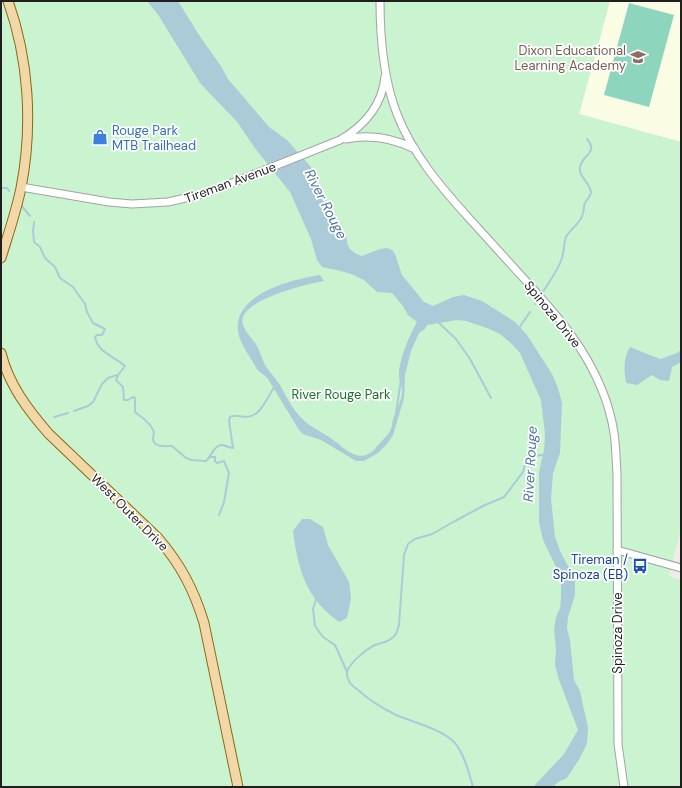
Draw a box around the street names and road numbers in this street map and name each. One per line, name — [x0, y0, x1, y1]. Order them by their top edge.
street label: Tireman Avenue — [182, 158, 278, 207]
street label: Spinoza Drive — [520, 277, 585, 351]
street label: West Outer Drive — [87, 470, 172, 555]
street label: Spinoza Drive — [609, 592, 626, 674]

